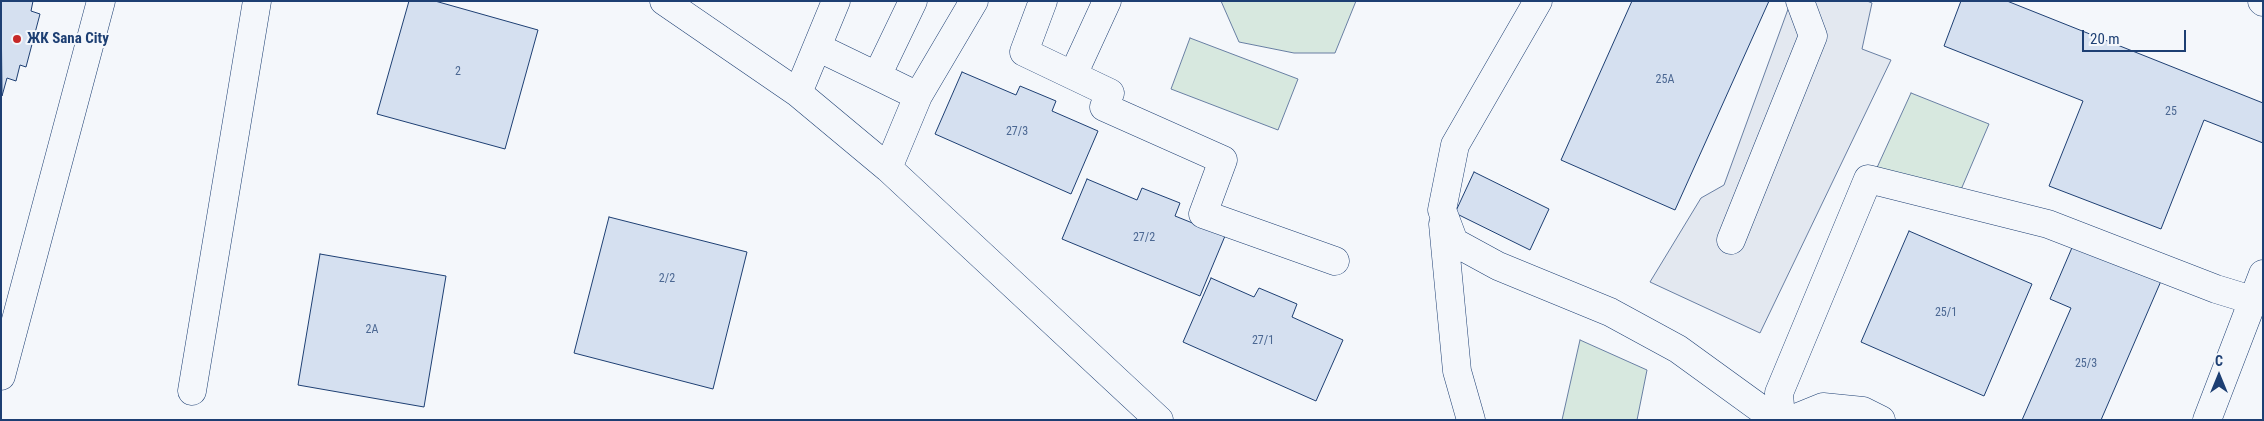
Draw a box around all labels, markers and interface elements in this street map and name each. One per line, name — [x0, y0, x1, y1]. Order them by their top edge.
scale bar — [2084, 20, 2188, 52]
place label: ЖК Sana City — [27, 30, 109, 48]
text: 20 m — [2090, 30, 2120, 48]
marker: ЖК Sana City — [11, 33, 23, 45]
house number: 2 — [455, 65, 461, 79]
house number: 25А — [1656, 73, 1674, 87]
house number: 25 — [2165, 105, 2177, 119]
house number: 27/3 — [1006, 125, 1028, 139]
house number: 27/2 — [1133, 231, 1155, 245]
house number: 2/2 — [659, 272, 675, 286]
house number: 25/1 — [1935, 306, 1957, 320]
house number: 2А — [366, 323, 378, 337]
house number: 27/1 — [1252, 334, 1274, 348]
north arrow — [2194, 351, 2244, 401]
text: С — [2215, 353, 2223, 369]
house number: 25/3 — [2075, 357, 2097, 371]

